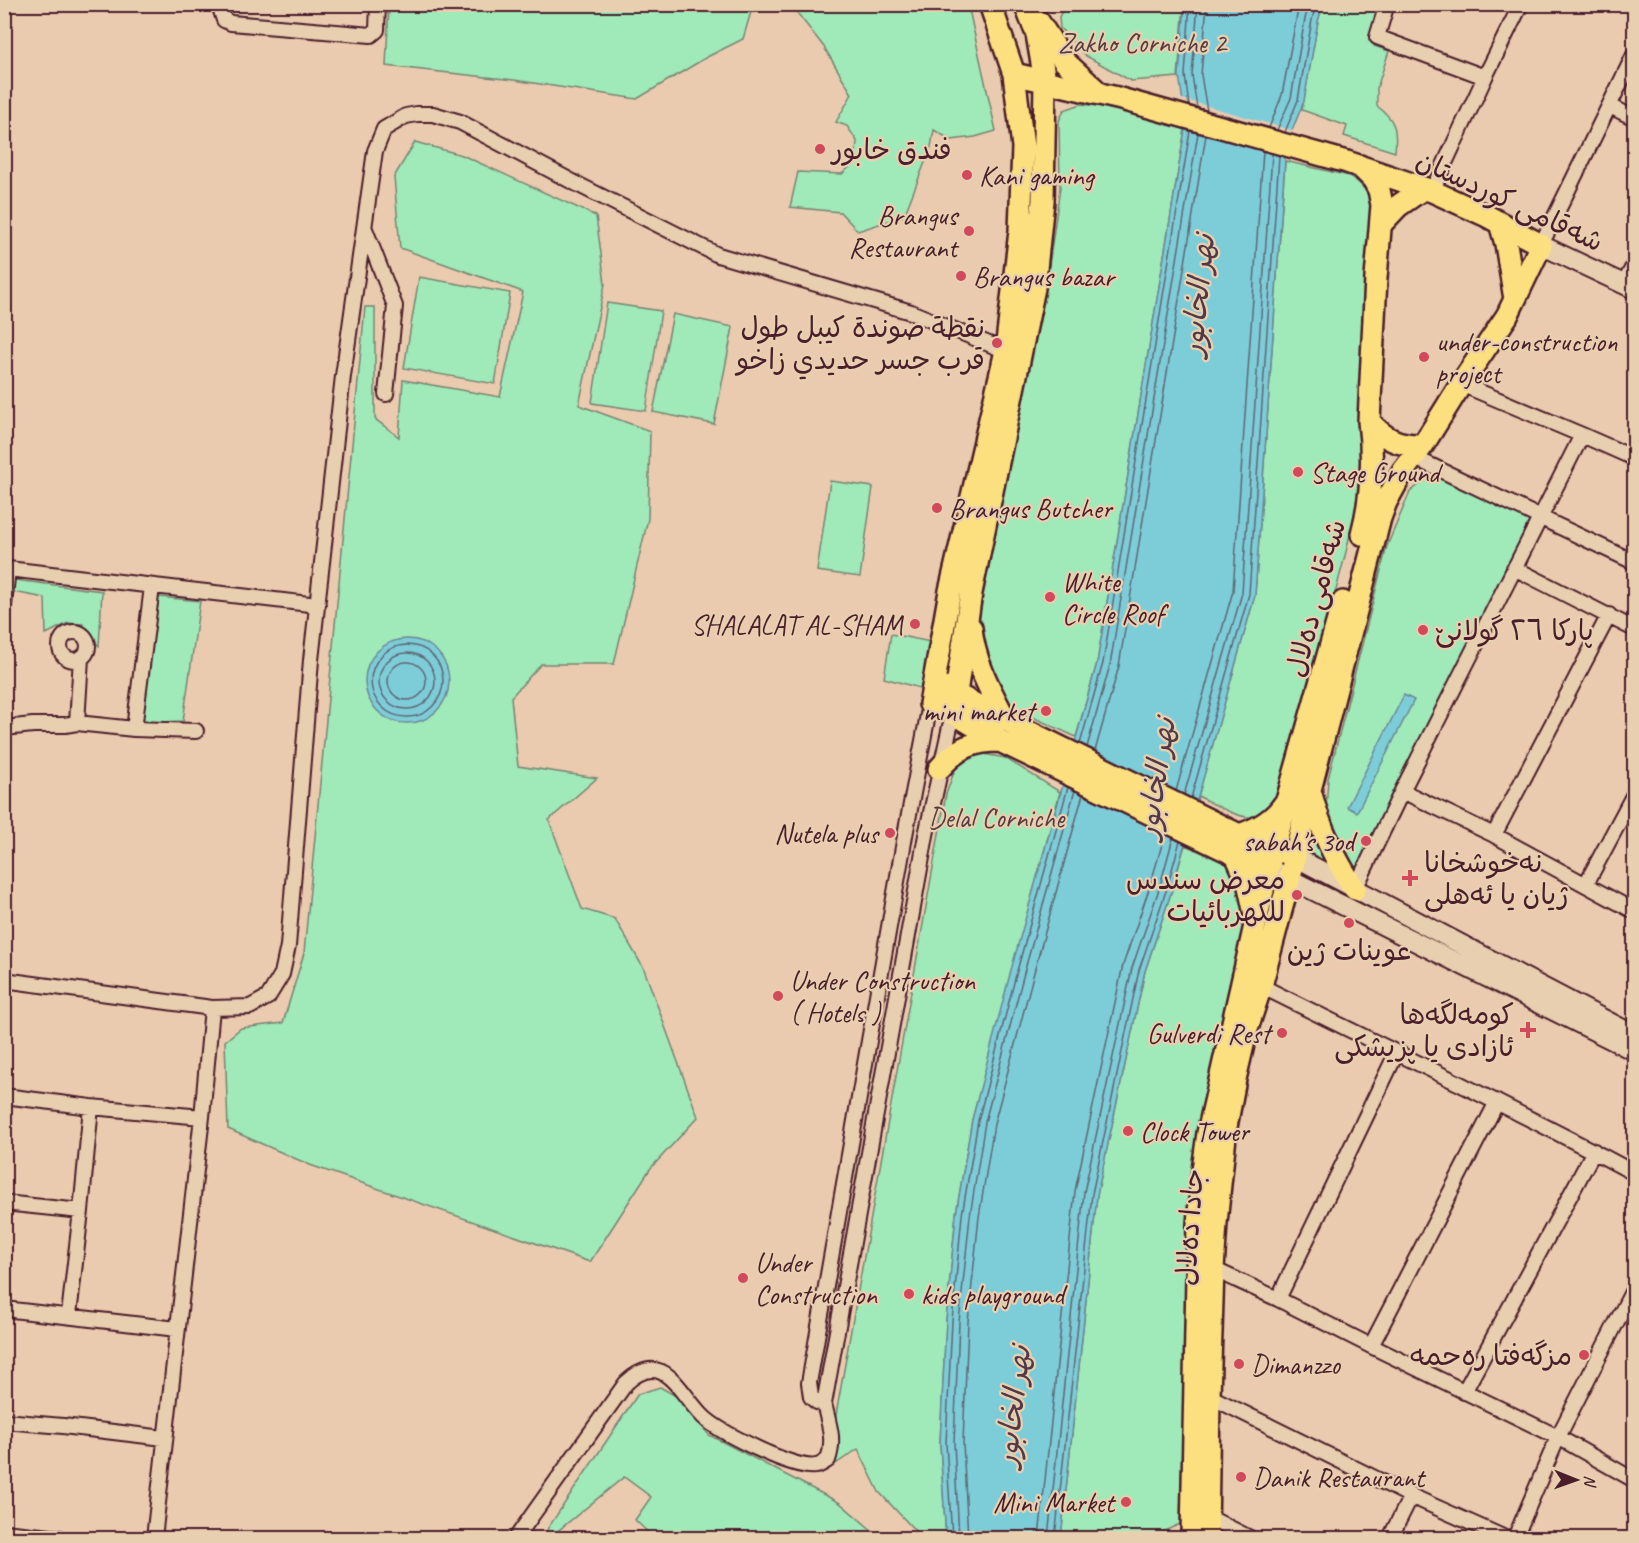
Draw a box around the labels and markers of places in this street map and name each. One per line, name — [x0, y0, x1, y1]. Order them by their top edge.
place label: فندق خابور — [830, 132, 952, 167]
marker: فندق خابور — [813, 142, 827, 156]
place label: Kani gaming — [979, 158, 1096, 193]
marker: Kani gaming — [960, 168, 974, 182]
place label: Brangus Restaurant — [849, 198, 960, 265]
marker: Brangus Restaurant — [962, 224, 976, 238]
place label: Brangus bazar — [973, 259, 1117, 294]
marker: Brangus bazar — [954, 269, 968, 283]
place label: نقطة صوندة كيبل طول قرب جسر حديدي زاخو — [734, 310, 985, 380]
place label: under-construction project — [1436, 324, 1618, 391]
marker: نقطة صوندة كيبل طول قرب جسر حديدي زاخو — [990, 336, 1004, 350]
marker: under-construction project — [1417, 350, 1431, 364]
place label: Stage Ground — [1310, 455, 1443, 490]
marker: Stage Ground — [1291, 465, 1305, 479]
place label: Brangus Butcher — [949, 491, 1114, 526]
marker: Brangus Butcher — [930, 501, 944, 515]
place label: White Circle Roof — [1062, 564, 1169, 631]
marker: White Circle Roof — [1043, 590, 1057, 604]
place label: SHALALAT AL-SHAM — [691, 607, 905, 642]
place label: پارکا ٢٦ گولانێ — [1435, 613, 1594, 649]
marker: SHALALAT AL-SHAM — [908, 617, 922, 631]
marker: پارکا ٢٦ گولانێ — [1416, 623, 1430, 637]
place label: mini market — [923, 694, 1038, 729]
marker: mini market — [1039, 704, 1053, 718]
place label: Nutela plus — [774, 816, 880, 851]
place label: sabah's 3od — [1243, 824, 1358, 859]
marker: Nutela plus — [883, 826, 897, 840]
marker: sabah's 3od — [1359, 834, 1373, 848]
place label: نەخوشخانا ژيان يا ئەهلى — [1424, 845, 1569, 912]
place label: معرض سندس للكهربائيات — [1126, 862, 1285, 929]
marker: نەخوشخانا ژيان يا ئەهلى — [1401, 869, 1419, 887]
marker: معرض سندس للكهربائيات — [1290, 888, 1304, 902]
marker: عوینات ژین — [1342, 916, 1356, 930]
place label: عوینات ژین — [1287, 933, 1411, 968]
place label: Under Construction ( Hotels ) — [790, 963, 976, 1030]
marker: Under Construction ( Hotels ) — [771, 989, 785, 1003]
place label: کومەلگەھا ئازادی یا پزیشکی — [1334, 997, 1514, 1065]
place label: Gulverdi Rest — [1147, 1016, 1274, 1051]
marker: کومەلگەھا ئازادی یا پزیشکی — [1519, 1021, 1537, 1039]
marker: Gulverdi Rest — [1275, 1026, 1289, 1040]
place label: Clock Tower — [1140, 1114, 1251, 1149]
marker: Clock Tower — [1121, 1124, 1135, 1138]
place label: Under Construction — [755, 1245, 878, 1312]
marker: Under Construction — [736, 1271, 750, 1285]
place label: kids playground — [921, 1277, 1068, 1312]
marker: kids playground — [902, 1287, 916, 1301]
place label: مزگەفتا رەحمە — [1410, 1338, 1572, 1373]
place label: Dimanzzo — [1251, 1347, 1342, 1382]
marker: مزگەفتا رەحمە — [1577, 1348, 1591, 1362]
marker: Dimanzzo — [1232, 1357, 1246, 1371]
place label: Danik Restaurant — [1253, 1460, 1427, 1495]
marker: Danik Restaurant — [1234, 1470, 1248, 1484]
place label: Mini Market — [993, 1485, 1117, 1520]
marker: Mini Market — [1119, 1495, 1133, 1509]

